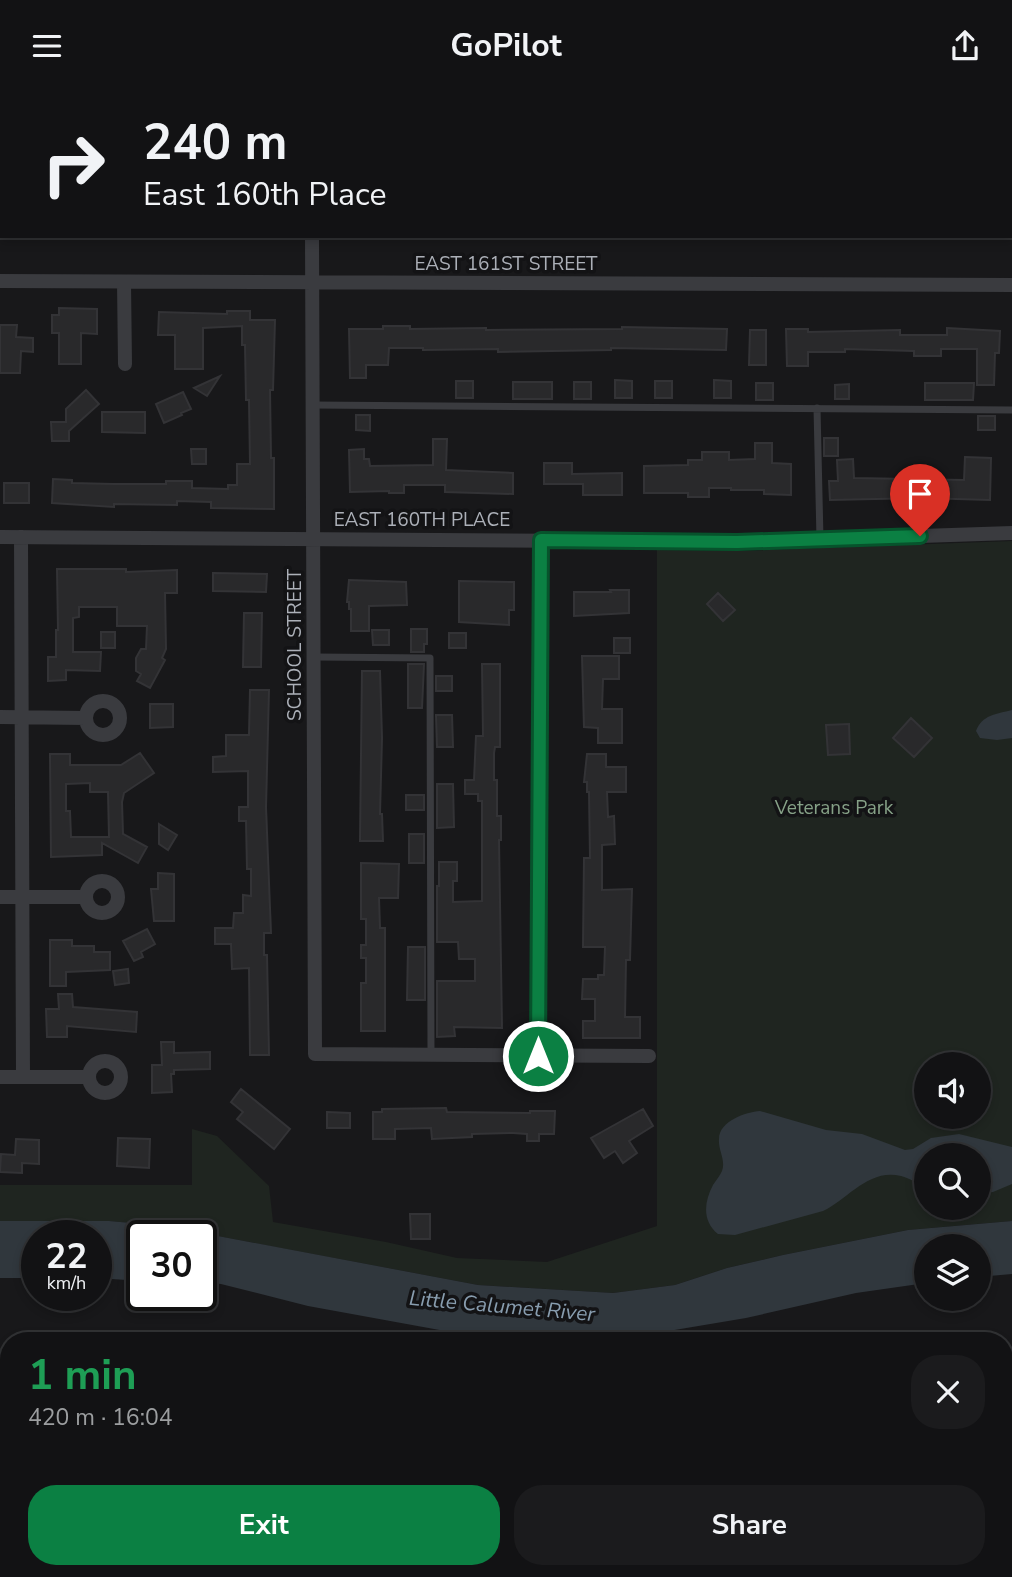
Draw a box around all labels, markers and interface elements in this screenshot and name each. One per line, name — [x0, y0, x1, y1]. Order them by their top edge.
text: GoPilot — [450, 24, 562, 67]
icon: menu — [28, 27, 66, 65]
icon: share — [946, 27, 984, 65]
text: 240 m — [143, 109, 287, 176]
icon: right — [28, 119, 119, 210]
text: East 160th Place — [143, 173, 386, 216]
street label: EAST 161ST STREET — [414, 251, 598, 277]
pin — [890, 464, 950, 536]
icon: arrive — [901, 475, 939, 513]
street label: EAST 160TH PLACE — [334, 507, 510, 533]
street label: SCHOOL STREET — [282, 568, 308, 721]
park label: Veterans Park — [774, 795, 894, 821]
position arrow — [501, 1019, 575, 1093]
map controls — [914, 1052, 991, 1311]
button: sound — [914, 1052, 991, 1129]
button: search — [914, 1143, 991, 1220]
speed limit sign: 30 — [126, 1220, 217, 1311]
text: 22 — [45, 1233, 88, 1280]
button: layers — [914, 1234, 991, 1311]
text: km/h — [47, 1271, 86, 1295]
water label: Little Calumet River — [408, 1284, 597, 1328]
text: 1 min — [28, 1347, 137, 1404]
button: close — [911, 1355, 985, 1429]
text: 420 m · 16:04 — [28, 1402, 173, 1433]
button: Exit — [28, 1485, 500, 1565]
button: Share — [514, 1485, 985, 1565]

